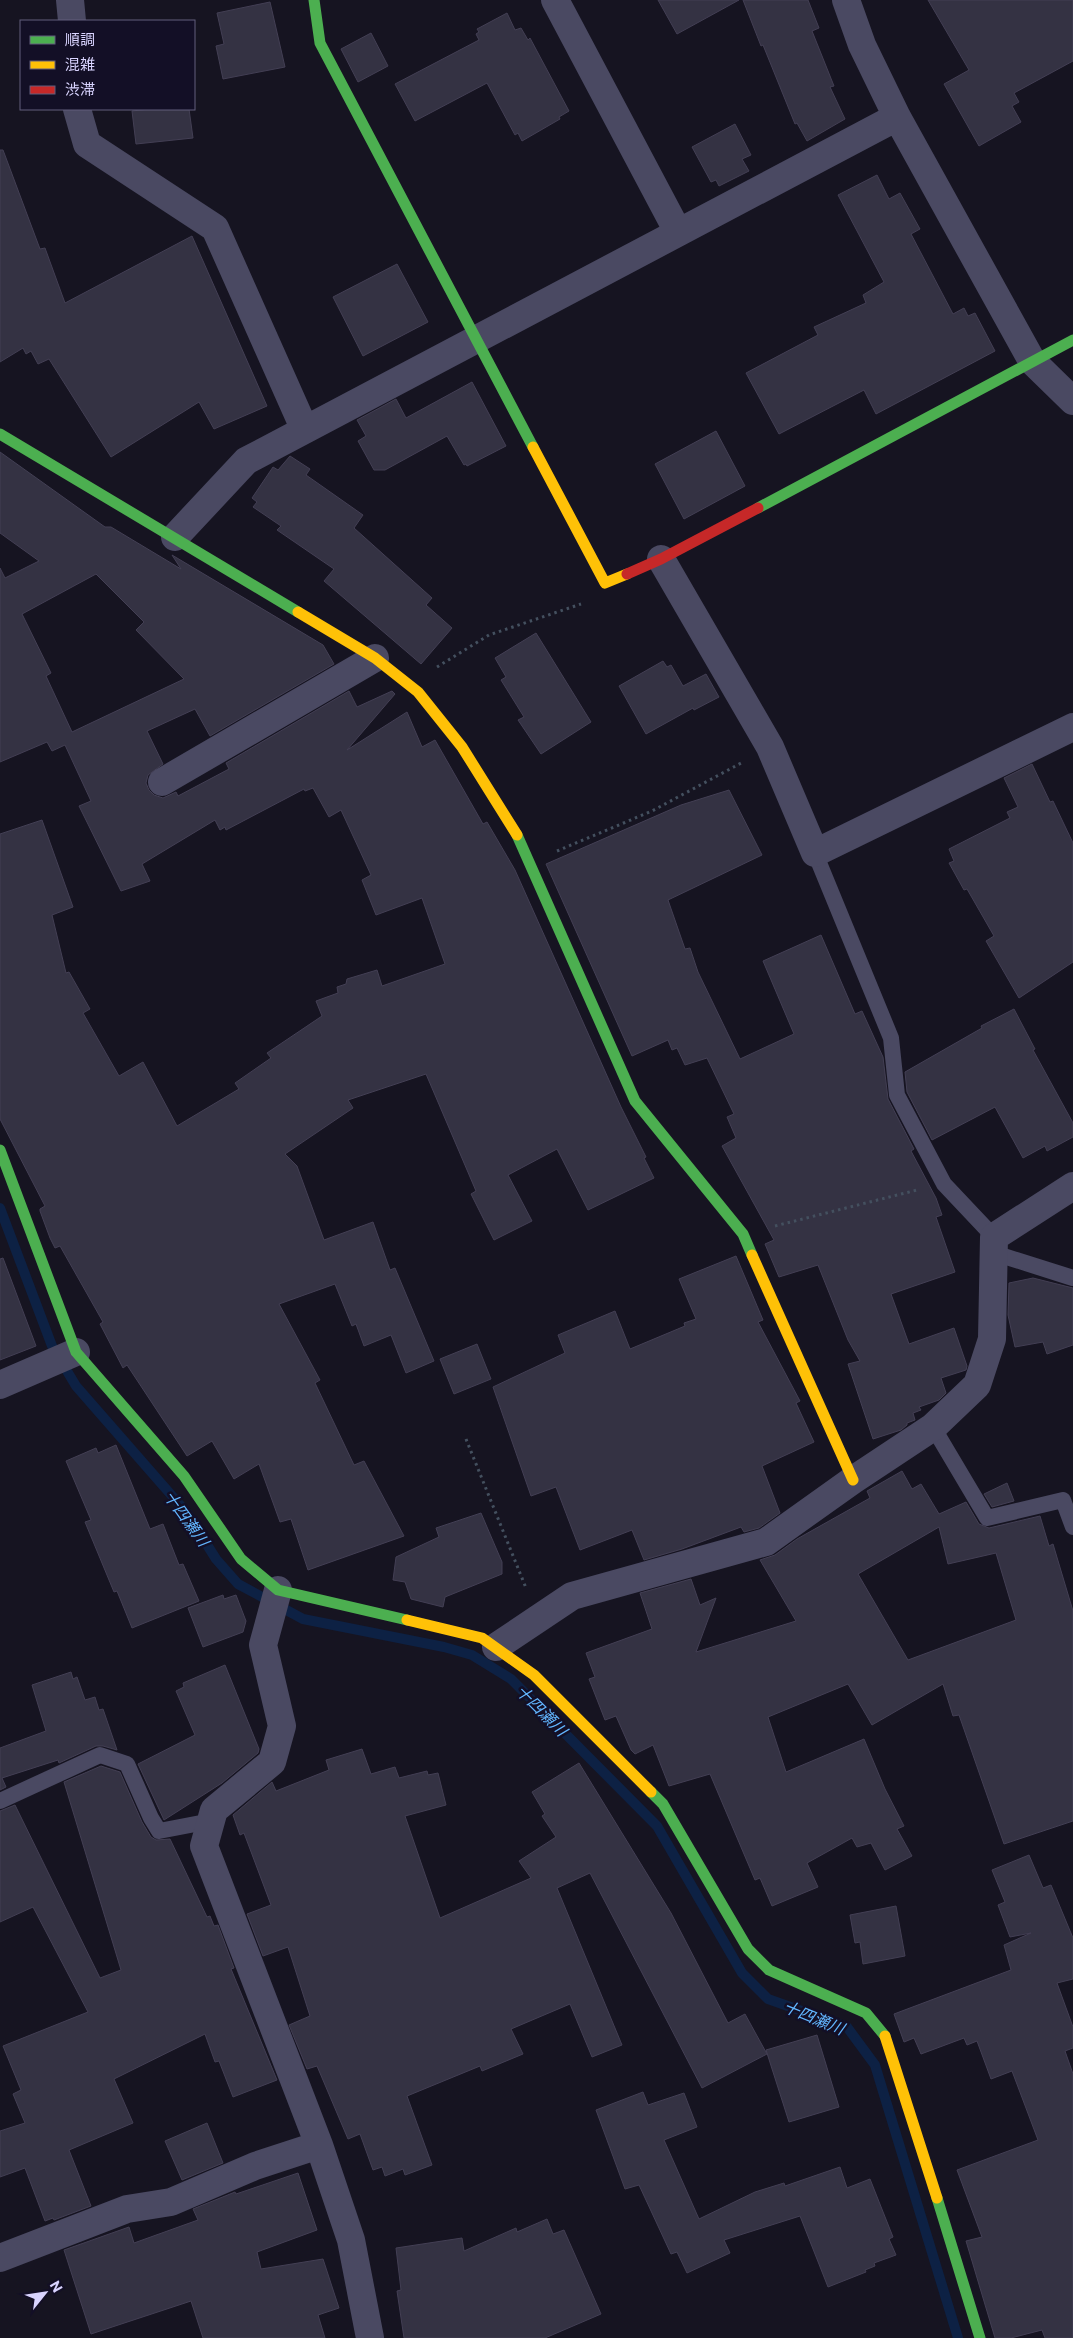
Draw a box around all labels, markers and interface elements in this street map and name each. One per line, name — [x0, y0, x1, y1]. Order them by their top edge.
legend — [20, 20, 195, 110]
text: 順調 — [65, 30, 95, 48]
text: 混雑 — [65, 55, 95, 73]
text: 渋滞 — [65, 80, 95, 98]
water label: 十四瀬川 — [161, 1487, 215, 1551]
water label: 十四瀬川 — [513, 1681, 573, 1741]
water label: 十四瀬川 — [781, 1996, 849, 2039]
north arrow — [20, 2268, 70, 2318]
text: N — [47, 2277, 67, 2295]

